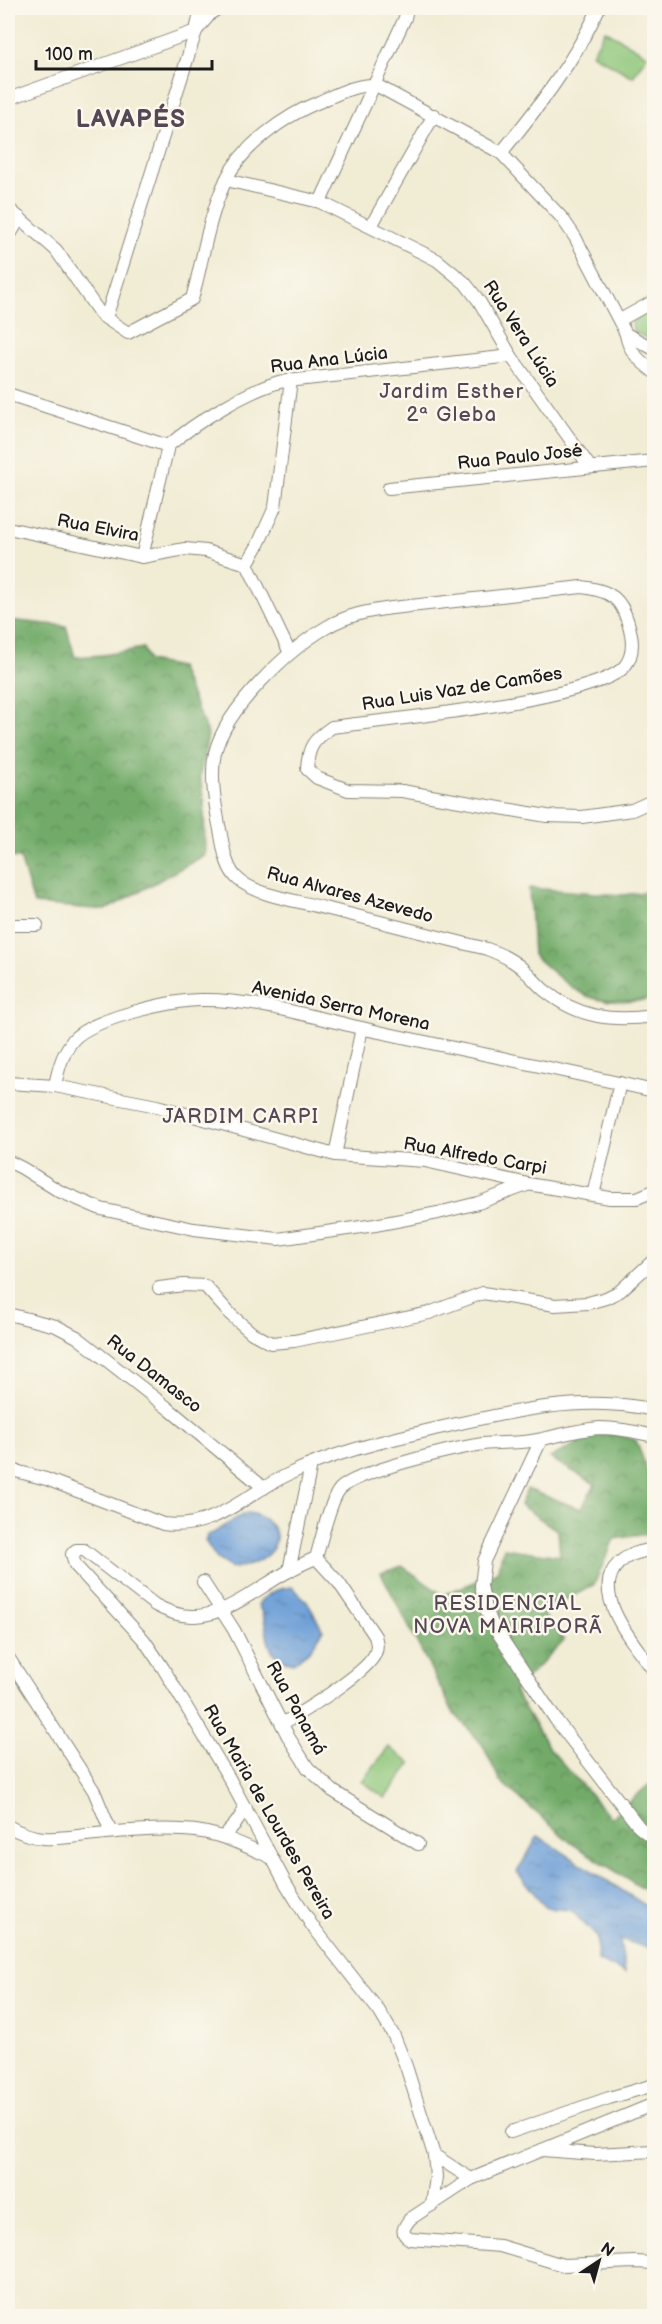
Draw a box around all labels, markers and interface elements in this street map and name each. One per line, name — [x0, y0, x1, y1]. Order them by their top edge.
scale bar — [36, 33, 212, 71]
text: 100 m — [45, 44, 93, 65]
district label: LAVAPÉS — [76, 103, 186, 134]
street label: Rua Vera Lúcia — [479, 277, 563, 391]
street label: Rua Ana Lúcia — [269, 342, 389, 378]
district label: Jardim Esther 2ª Gleba — [379, 380, 525, 427]
street label: Rua Paulo José — [456, 440, 584, 474]
street label: Rua Elvira — [55, 510, 141, 546]
street label: Rua Luis Vaz de Camões — [360, 663, 564, 715]
street label: Rua Alvares Azevedo — [264, 863, 436, 927]
street label: Avenida Serra Morena — [250, 977, 432, 1035]
district label: JARDIM CARPI — [163, 1105, 319, 1129]
street label: Rua Alfredo Carpi — [402, 1133, 548, 1179]
street label: Rua Damasco — [102, 1330, 206, 1418]
district label: RESIDENCIAL NOVA MAIRIPORÃ — [413, 1592, 603, 1639]
street label: Rua Panamá — [262, 1657, 330, 1759]
street label: Rua Maria de Lourdes Pereira — [199, 1701, 339, 1923]
north arrow — [569, 2231, 629, 2291]
text: N — [596, 2239, 617, 2261]

